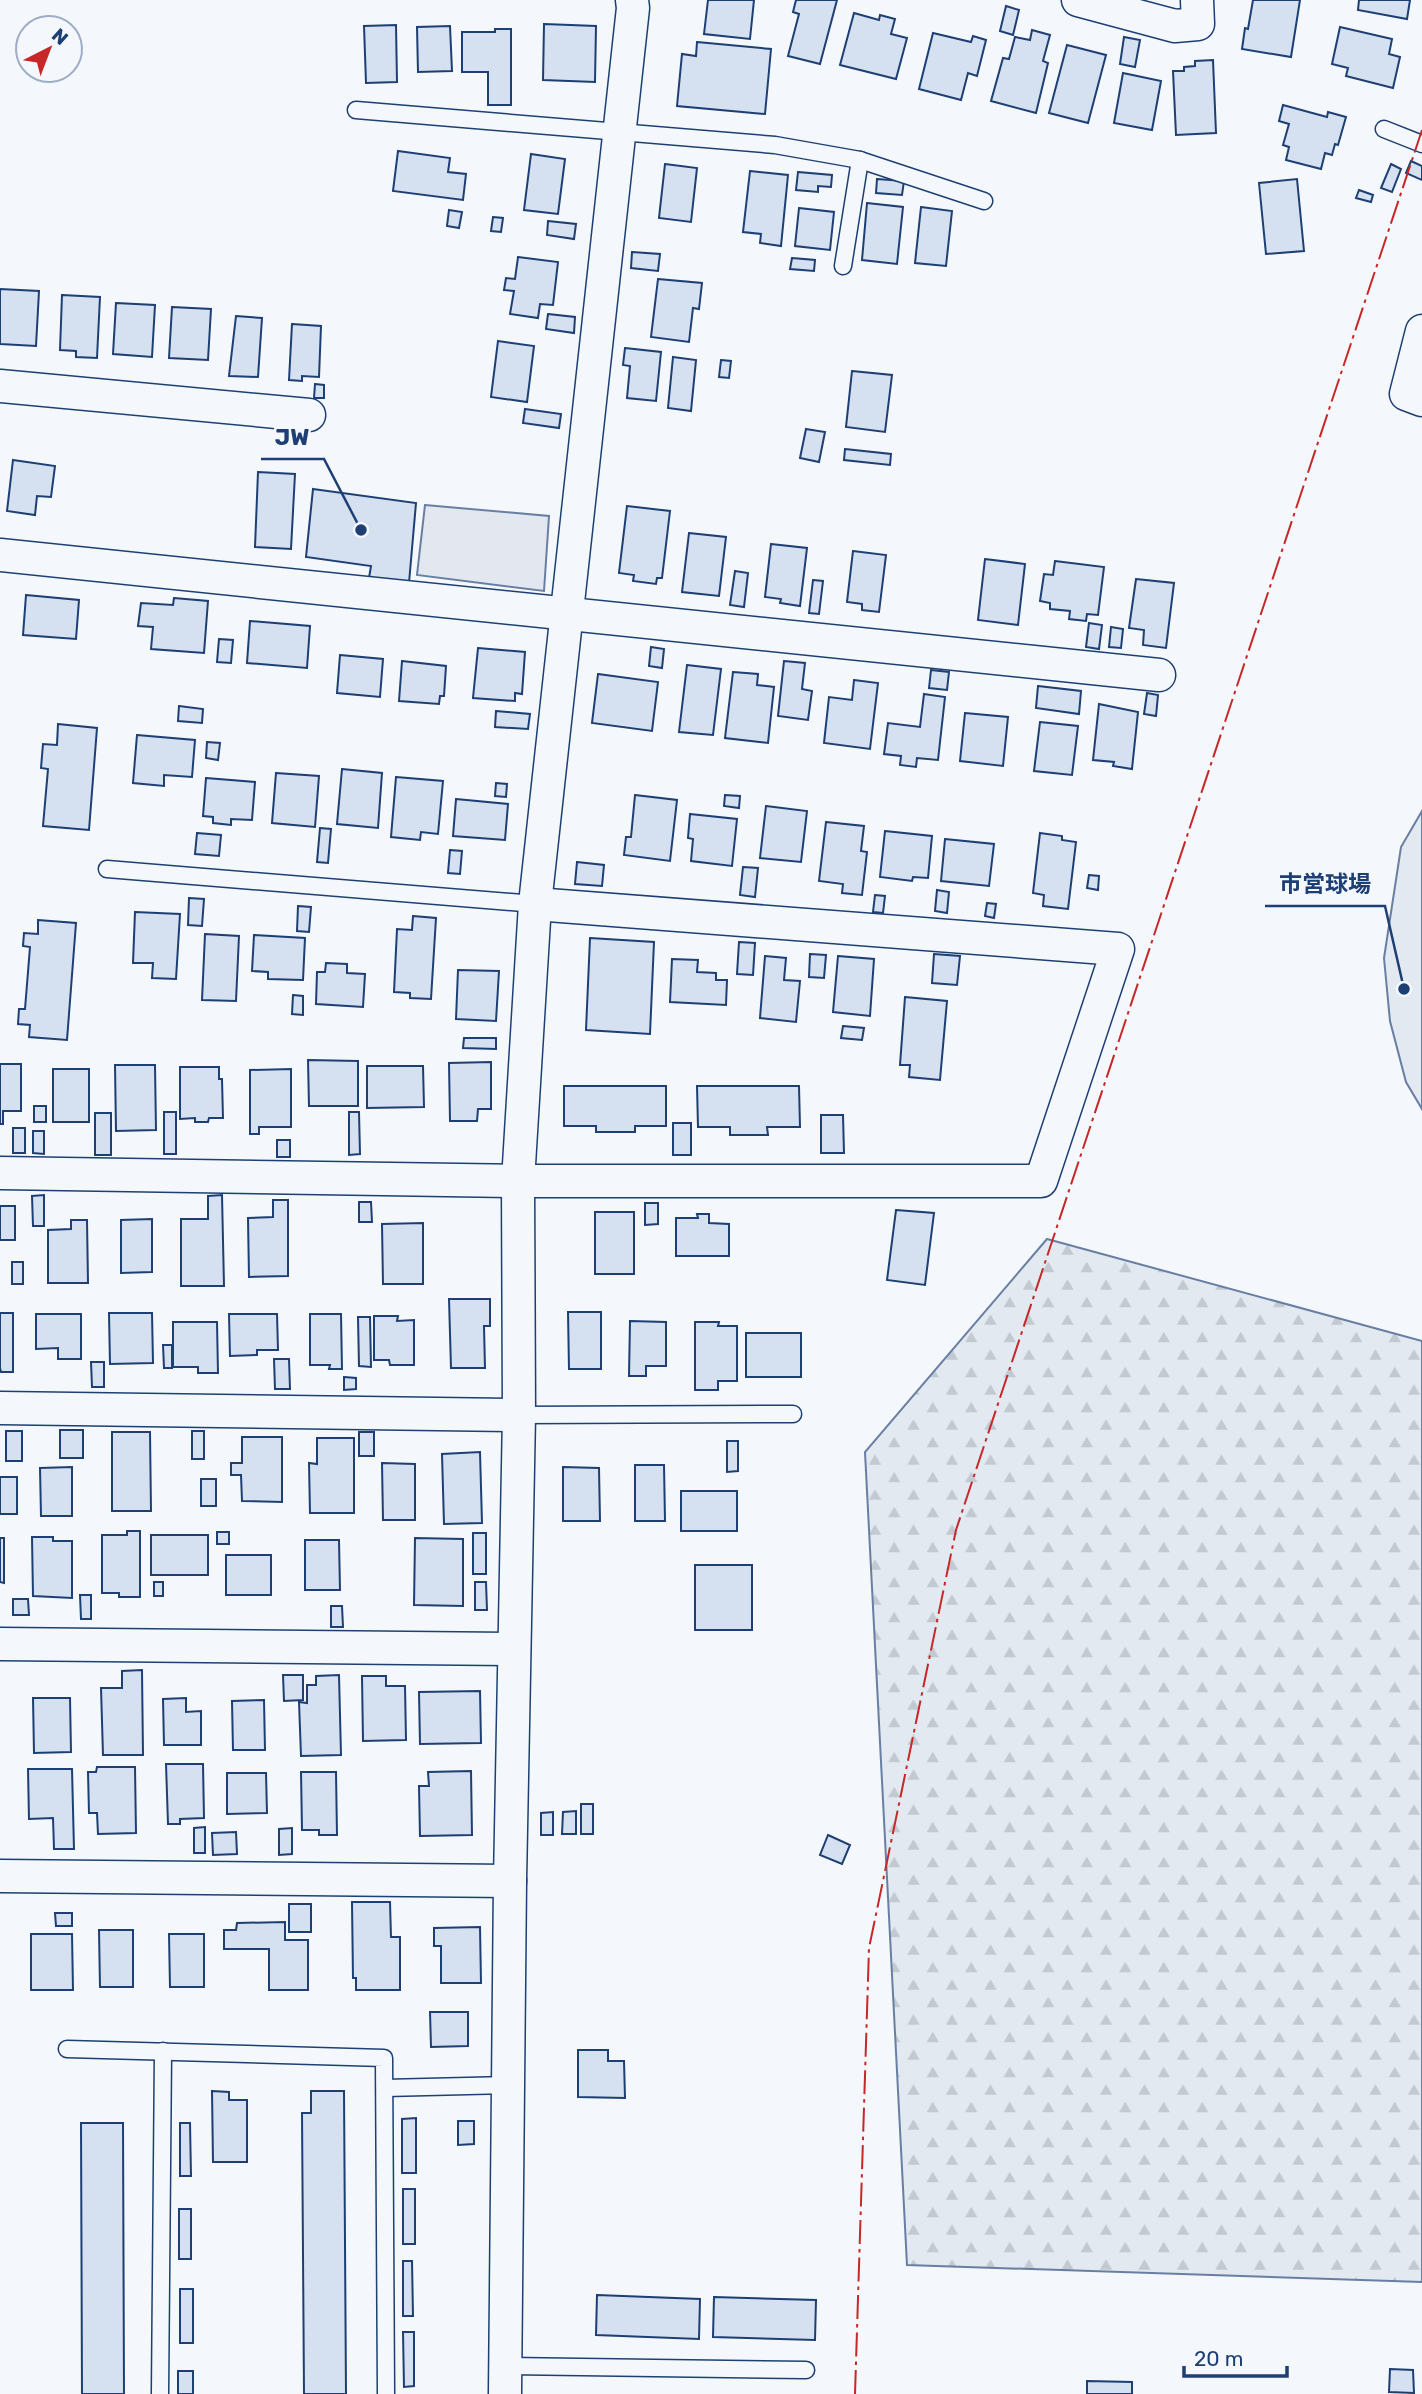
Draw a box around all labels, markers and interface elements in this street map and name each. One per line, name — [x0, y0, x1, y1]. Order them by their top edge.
north arrow — [14, 14, 84, 84]
text: N — [47, 24, 73, 50]
callout: JW — [261, 415, 324, 459]
text: JW — [275, 423, 309, 451]
callout: 市営球場 — [1265, 862, 1385, 906]
text: 市営球場 — [1279, 870, 1371, 898]
scale bar — [1184, 2334, 1287, 2378]
text: 20 m — [1194, 2346, 1243, 2371]

